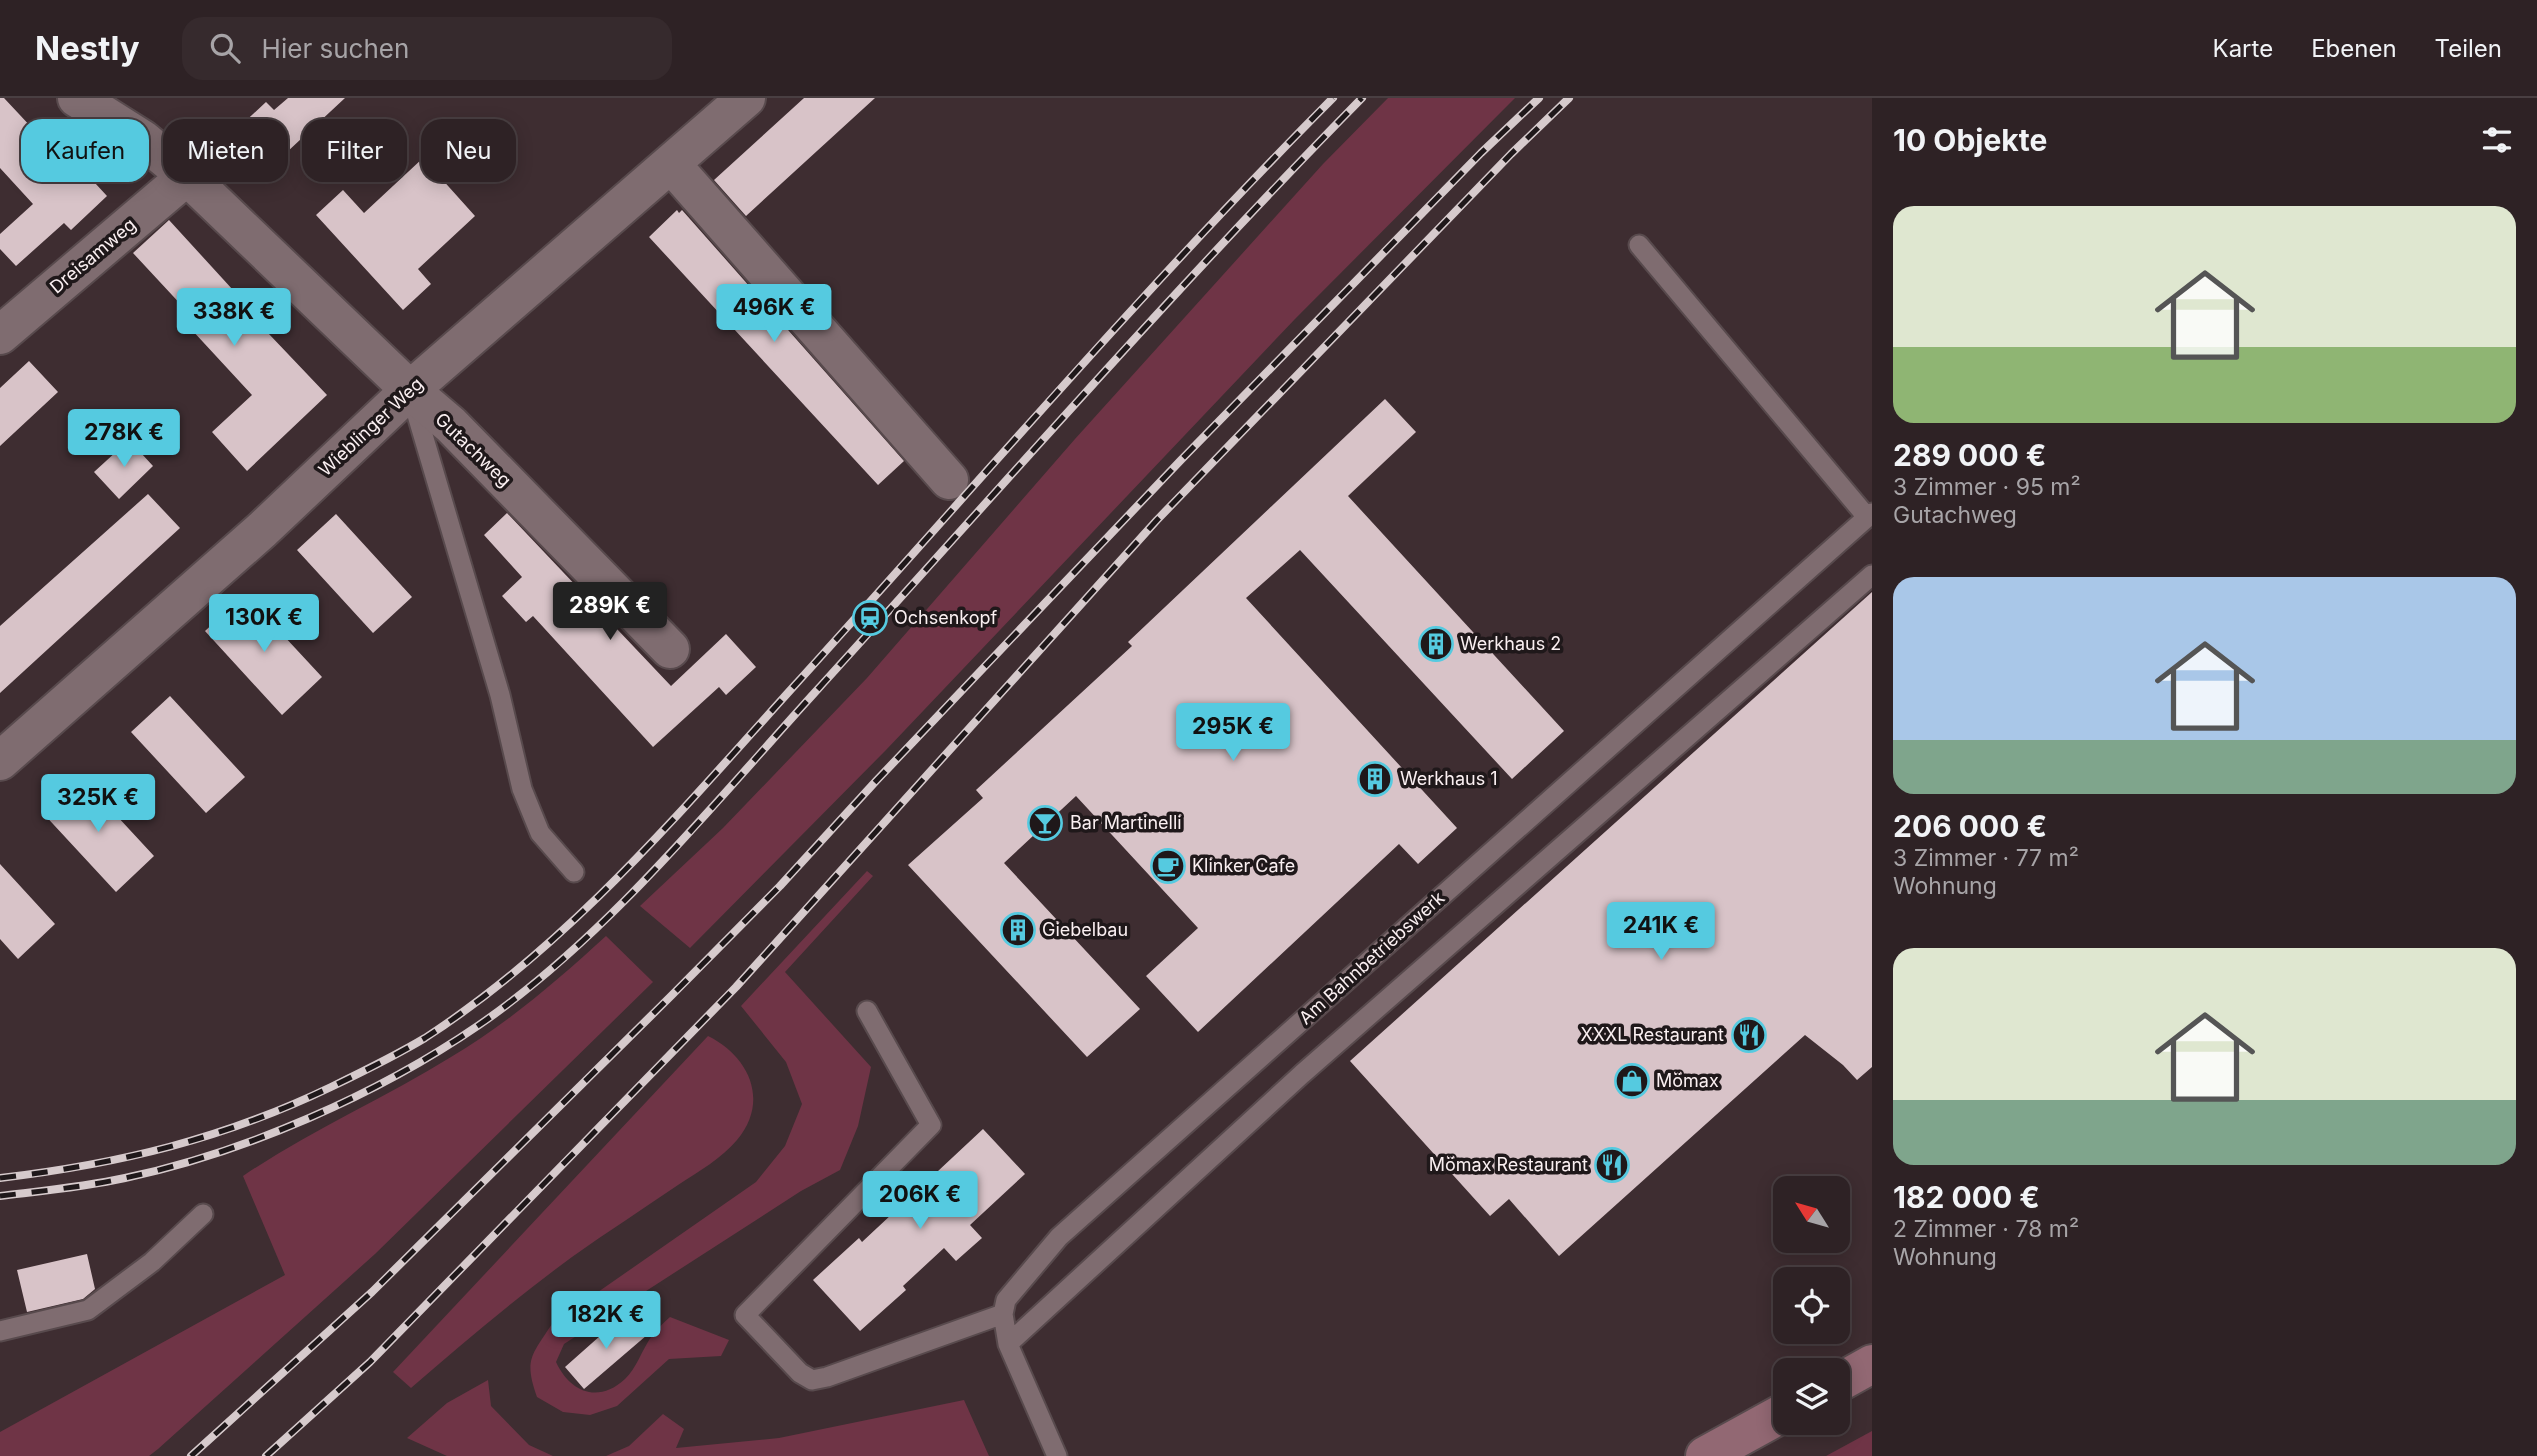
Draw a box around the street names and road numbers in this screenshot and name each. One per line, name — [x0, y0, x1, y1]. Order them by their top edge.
street label: Dreisamweg — [45, 214, 140, 298]
street label: Wieblinger Weg — [314, 373, 427, 480]
street label: Gutachweg — [431, 408, 516, 491]
street label: Am Bahnbetriebswerk — [1295, 887, 1449, 1028]

